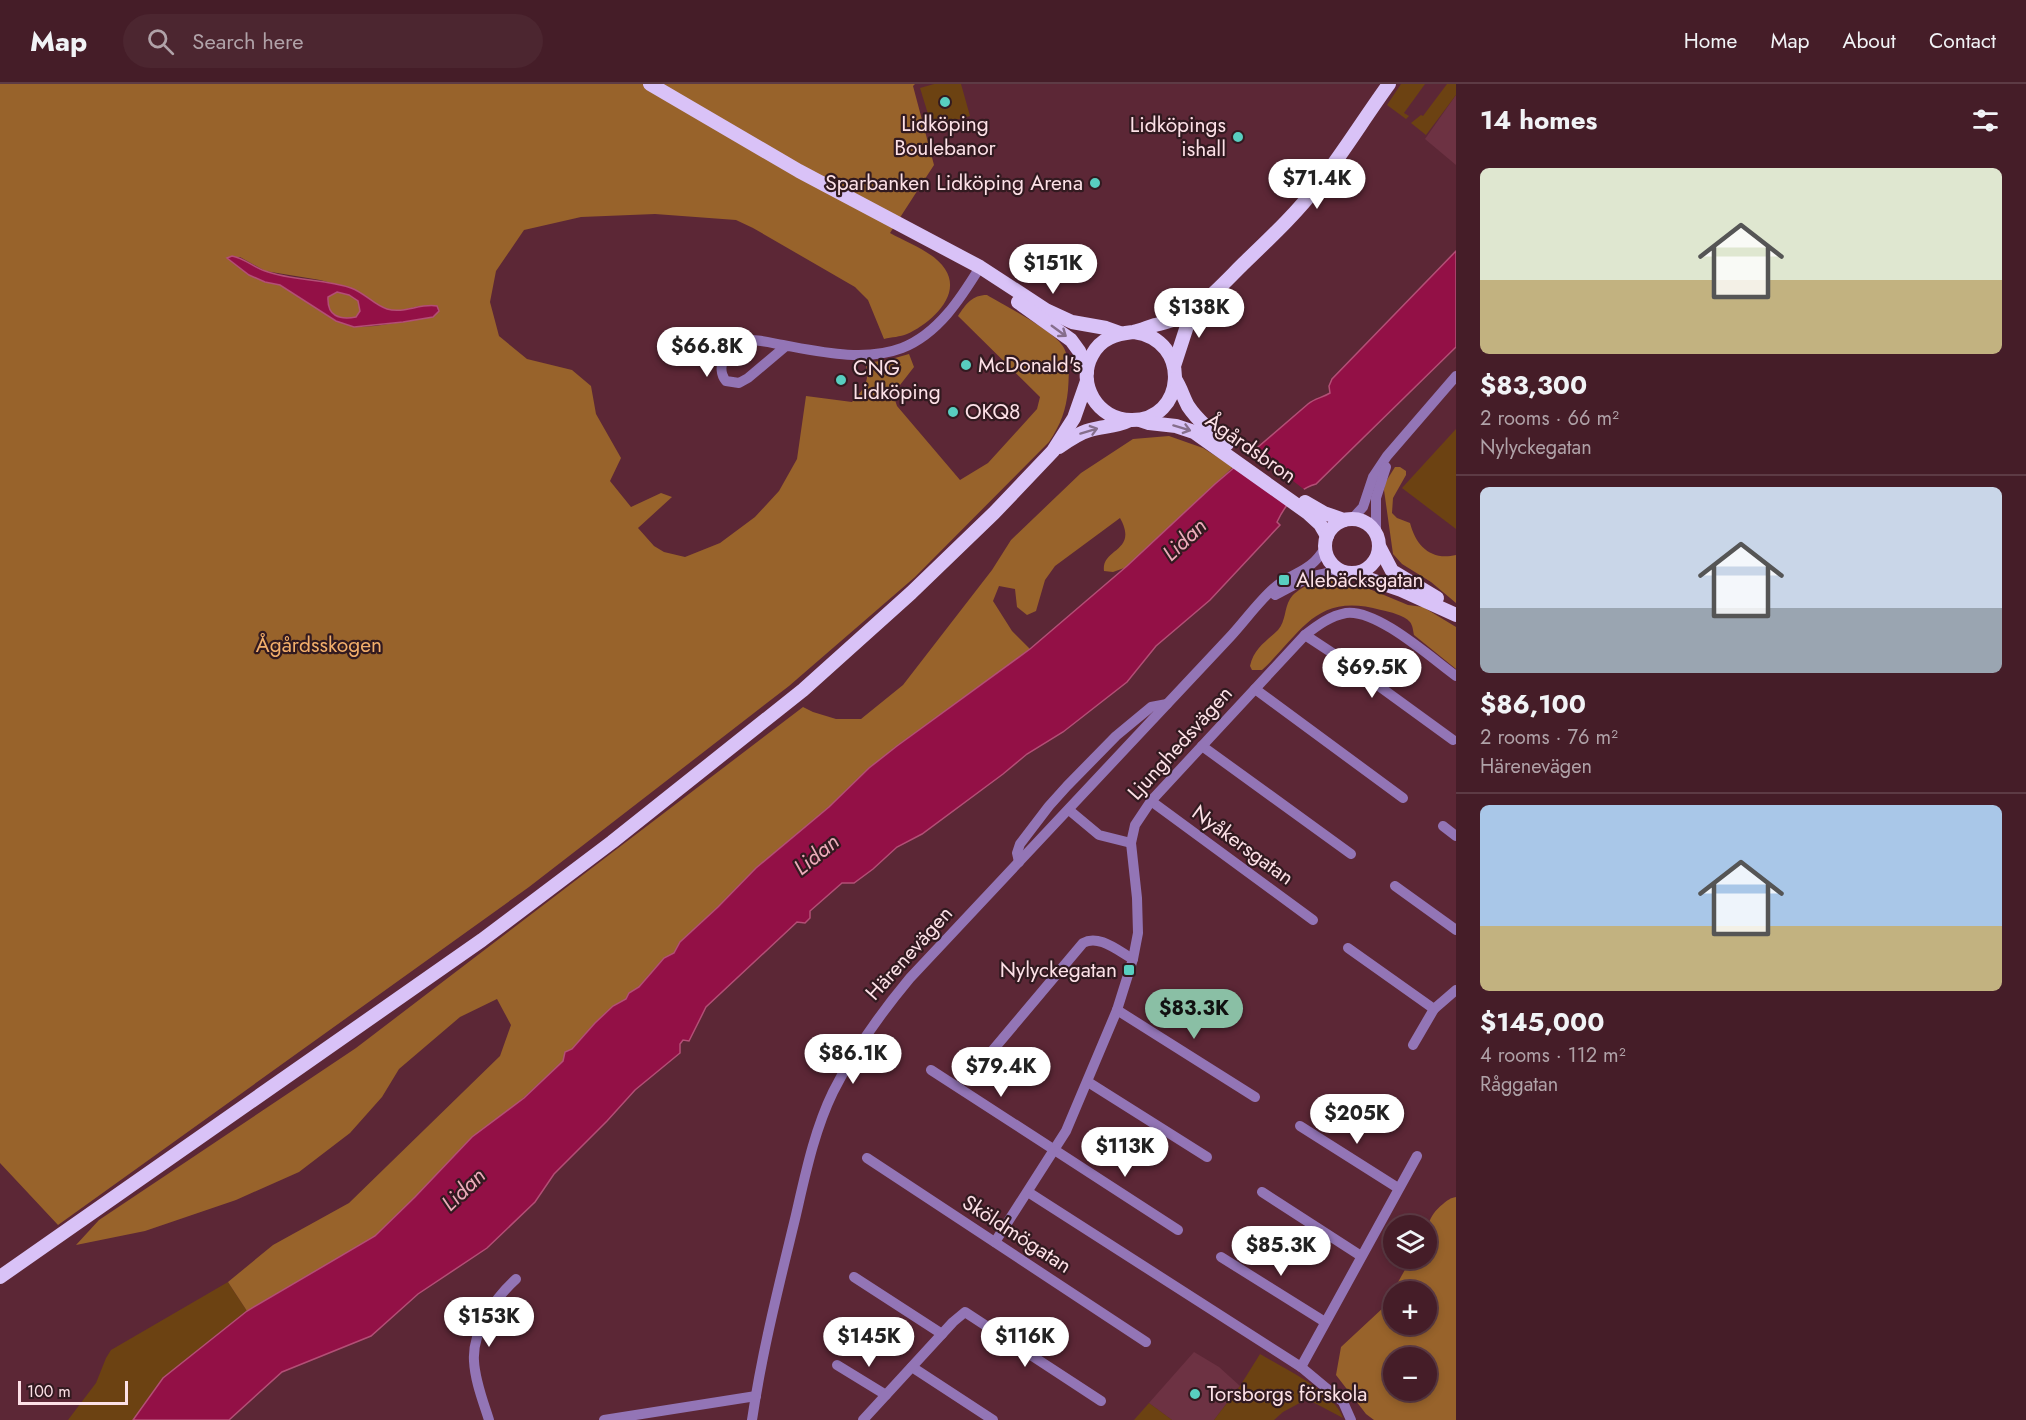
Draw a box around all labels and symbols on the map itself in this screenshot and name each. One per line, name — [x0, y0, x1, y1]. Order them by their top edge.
marker: Lidköping Boulebanor — [938, 95, 952, 109]
place label: Lidköping Boulebanor — [894, 109, 997, 163]
place label: Lidköpings ishall — [1130, 110, 1226, 164]
marker: Lidköpings ishall — [1231, 130, 1245, 144]
pin: $71.4K — [1268, 159, 1366, 210]
place label: Sparbanken Lidköping Arena — [825, 168, 1083, 198]
marker: Sparbanken Lidköping Arena — [1088, 176, 1102, 190]
pin: $151K — [1011, 244, 1095, 295]
pin: $138K — [1157, 288, 1241, 339]
one-way arrow — [1050, 325, 1066, 337]
pin: $66.8K — [658, 327, 756, 378]
place label: McDonald's — [978, 350, 1081, 380]
place label: CNG Lidköping — [853, 353, 941, 407]
marker: McDonald's — [959, 358, 973, 372]
marker: CNG Lidköping — [834, 373, 848, 387]
place label: OKQ8 — [965, 397, 1020, 427]
marker: OKQ8 — [946, 405, 960, 419]
street label: Ågårdsbron — [1199, 406, 1303, 490]
one-way arrow — [1172, 423, 1191, 434]
one-way arrow — [1079, 425, 1098, 436]
water label: Lidan — [1155, 510, 1213, 568]
place label: Alebäcksgatan — [1296, 565, 1424, 595]
marker: Alebäcksgatan — [1277, 573, 1291, 587]
park label: Ågårdsskogen — [256, 630, 382, 660]
pin: $69.5K — [1323, 648, 1421, 699]
street label: Ljunghedsvägen — [1121, 679, 1239, 807]
street label: Nyåkersgatan — [1186, 798, 1300, 892]
water label: Lidan — [786, 826, 846, 882]
street label: Härenevägen — [858, 899, 960, 1007]
place label: Nylyckegatan — [1000, 955, 1117, 985]
marker: Nylyckegatan — [1122, 963, 1136, 977]
pin: $83.3K — [1145, 989, 1243, 1040]
pin: $86.1K — [804, 1034, 902, 1085]
pin: $79.4K — [952, 1047, 1050, 1098]
pin: $205K — [1315, 1094, 1399, 1145]
pin: $113K — [1083, 1127, 1167, 1178]
water label: Lidan — [434, 1160, 492, 1218]
street label: Sköldmögatan — [956, 1187, 1078, 1281]
pin: $85.3K — [1232, 1226, 1330, 1277]
pin: $153K — [447, 1297, 531, 1348]
pin: $145K — [827, 1317, 911, 1368]
pin: $116K — [983, 1317, 1067, 1368]
scale bar — [18, 1378, 128, 1406]
place label: Torsborgs förskola — [1207, 1379, 1367, 1409]
marker: Torsborgs förskola — [1188, 1387, 1202, 1401]

